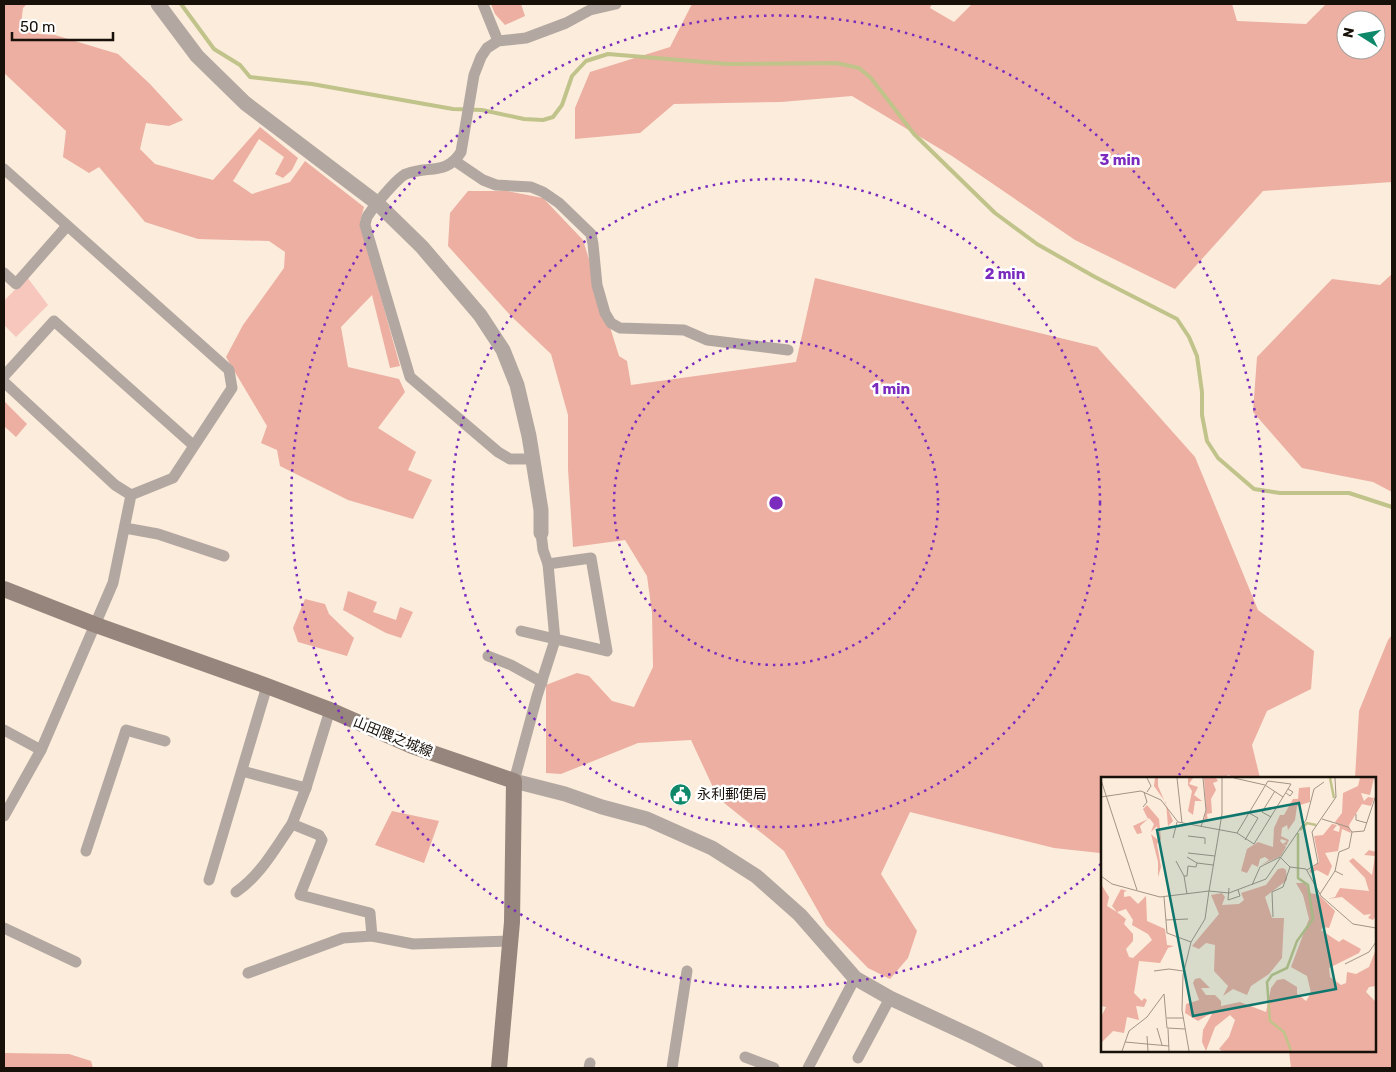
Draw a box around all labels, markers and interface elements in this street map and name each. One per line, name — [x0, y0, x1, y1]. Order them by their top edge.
scale bar — [12, 10, 114, 42]
north arrow — [1336, 10, 1386, 60]
text: 50 m — [20, 18, 55, 36]
text: N — [1339, 26, 1358, 39]
text: 3 min — [1100, 151, 1140, 169]
text: 2 min — [985, 265, 1025, 283]
text: 1 min — [872, 380, 910, 398]
centre of rings — [767, 494, 785, 512]
street label: 山田隈之城線 — [351, 713, 435, 761]
inset map — [1101, 777, 1376, 1052]
public building icon: 永利郵便局 — [669, 782, 693, 806]
place label: 永利郵便局 — [697, 786, 767, 803]

